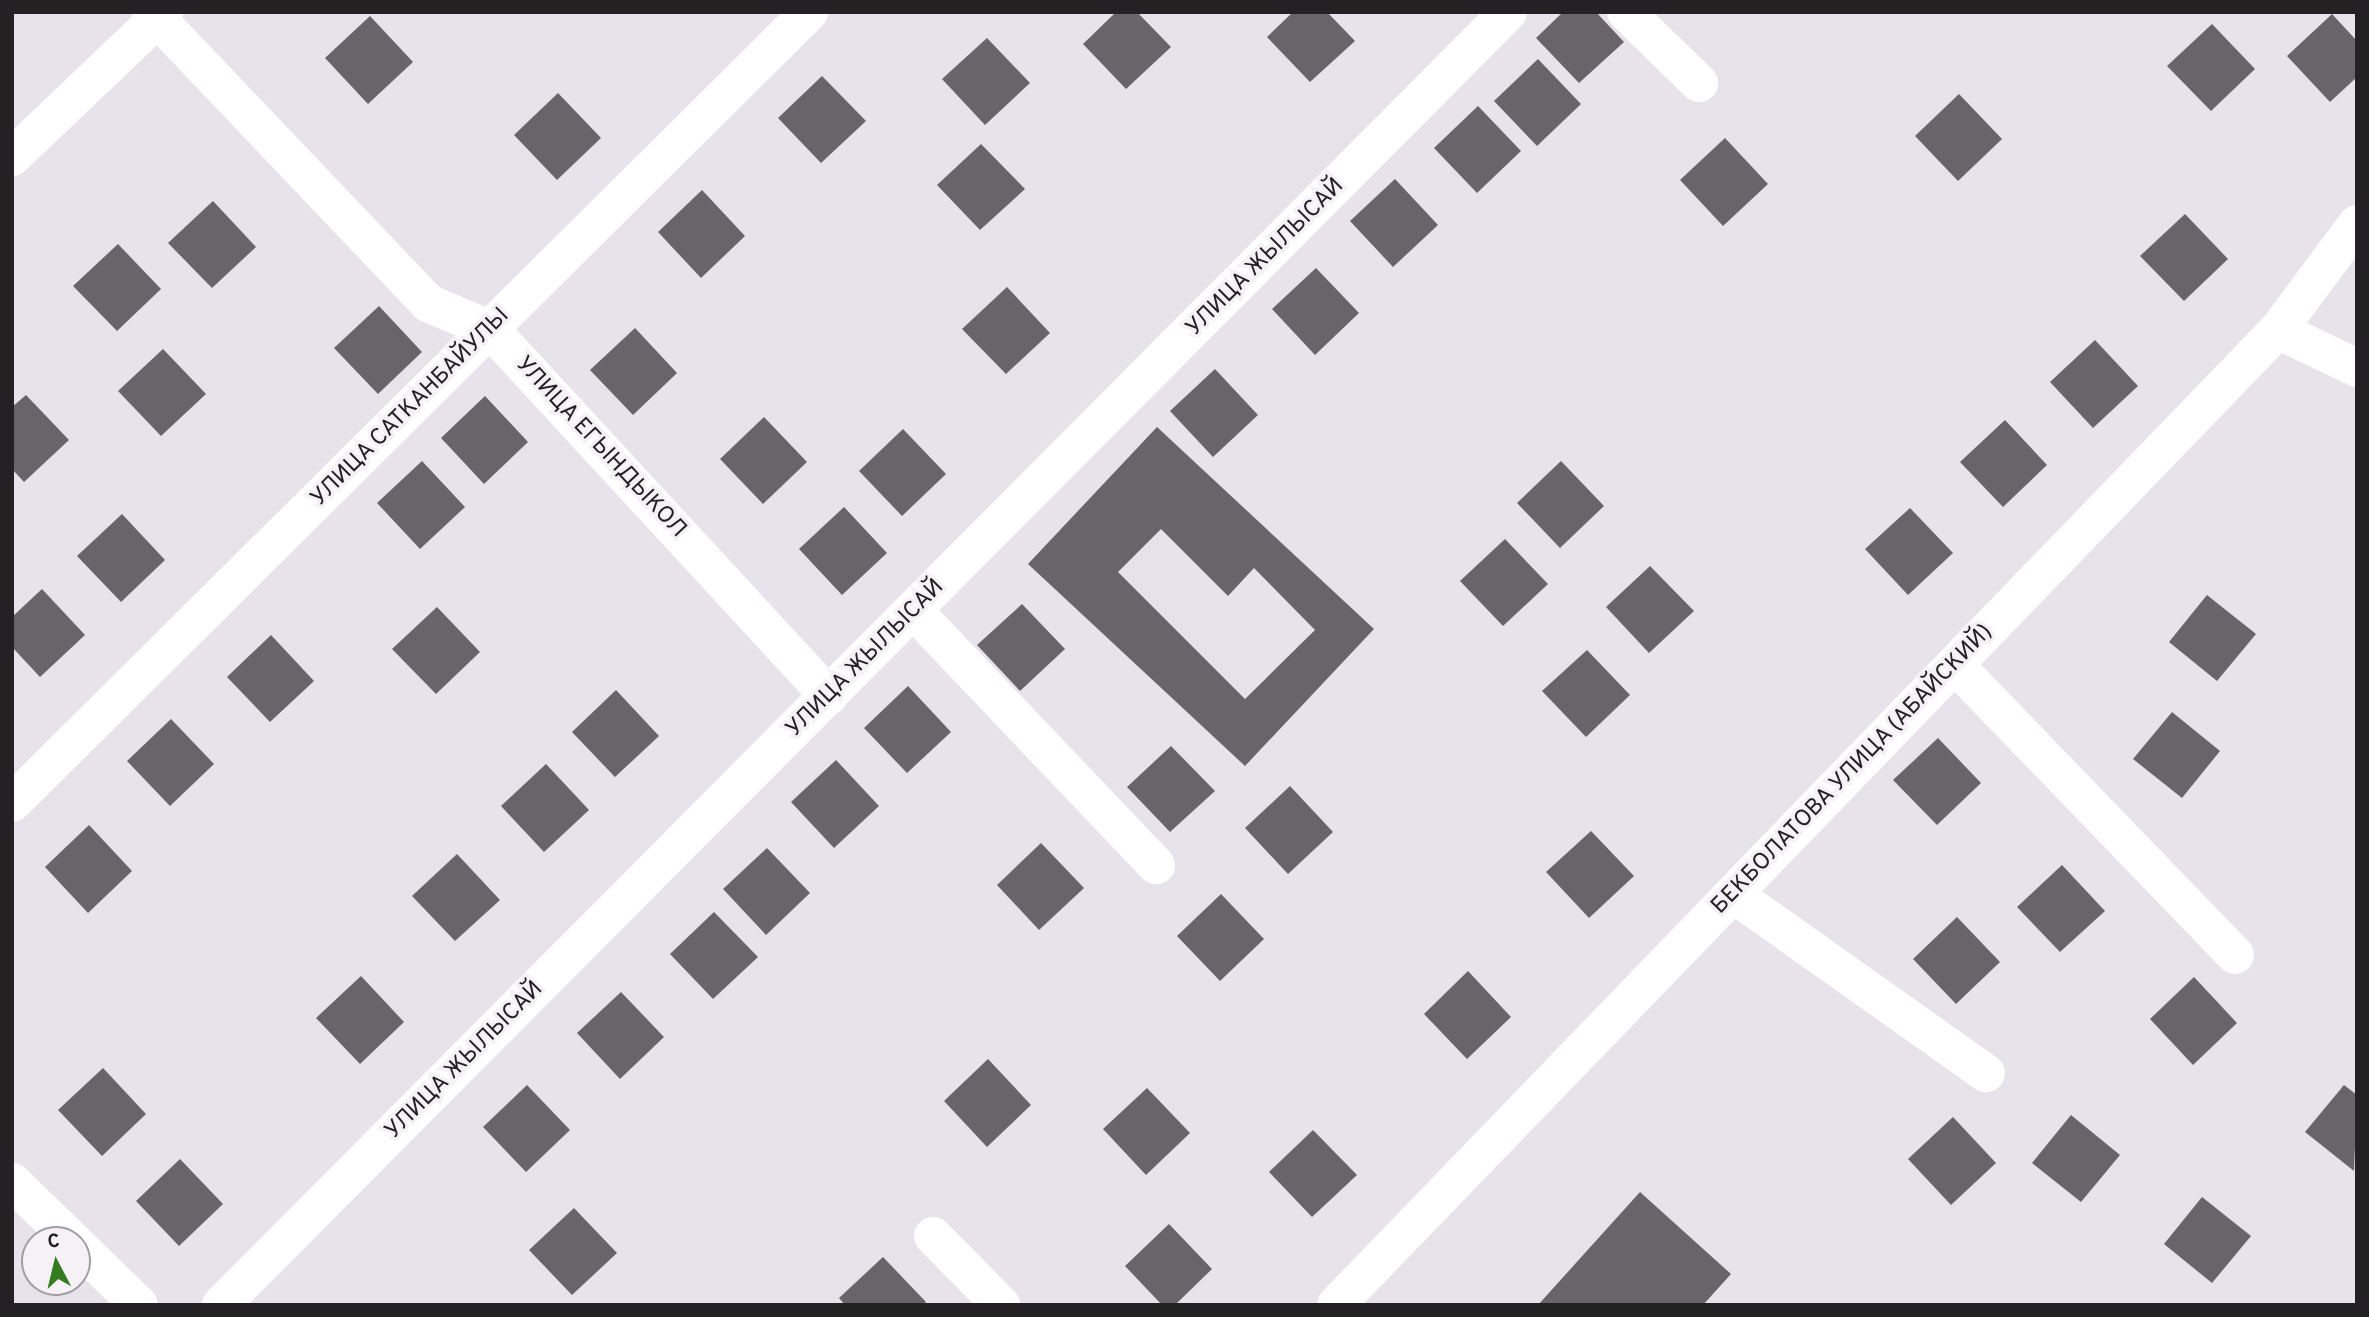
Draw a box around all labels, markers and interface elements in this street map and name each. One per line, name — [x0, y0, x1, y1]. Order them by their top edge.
street label: УЛИЦА ЖЫЛЫСАЙ — [1181, 173, 1351, 343]
street label: УЛИЦА САТКАНБАЙУЛЫ — [306, 303, 516, 513]
street label: УЛИЦА ЕГЫНДЫКОЛ — [509, 351, 691, 545]
street label: УЛИЦА ЖЫЛЫСАЙ — [781, 574, 951, 744]
street label: БЕКБОЛАТОВА УЛИЦА (АБАЙСКИЙ) — [1706, 619, 2000, 921]
street label: УЛИЦА ЖЫЛЫСАЙ — [380, 976, 550, 1146]
north arrow — [21, 1226, 91, 1296]
text: С — [46, 1229, 61, 1255]

